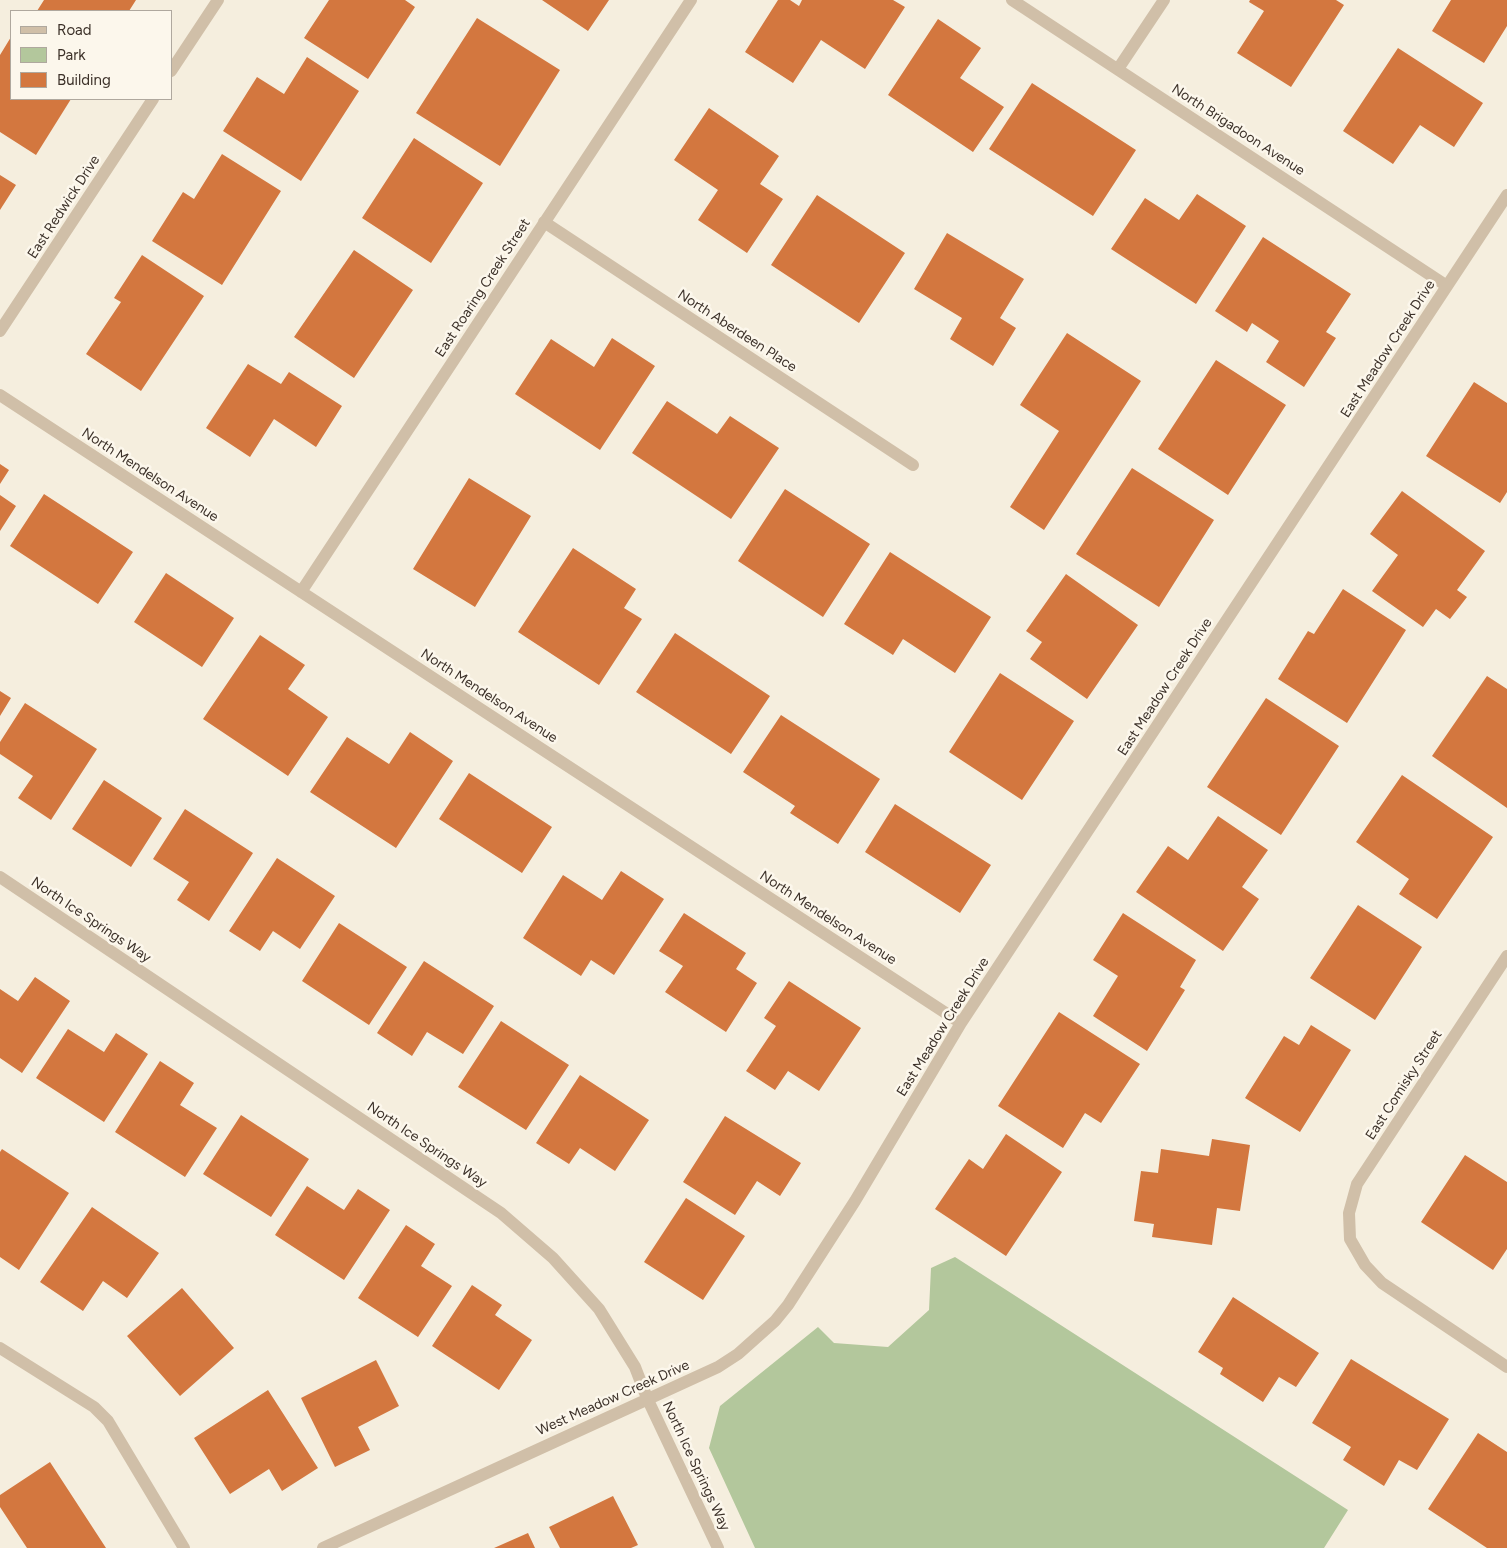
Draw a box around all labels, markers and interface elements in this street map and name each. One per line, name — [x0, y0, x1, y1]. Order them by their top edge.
legend — [10, 10, 172, 100]
text: Road — [57, 21, 92, 39]
text: Park — [57, 46, 86, 64]
text: Building — [57, 71, 111, 89]
street label: North Brigadoon Avenue — [1168, 81, 1308, 179]
street label: East Redwick Drive — [24, 152, 104, 262]
street label: East Roaring Creek Street — [432, 216, 534, 360]
street label: East Meadow Creek Drive — [1337, 277, 1439, 421]
street label: North Aberdeen Place — [674, 286, 800, 376]
street label: North Mendelson Avenue — [78, 424, 222, 526]
street label: East Meadow Creek Drive — [1114, 615, 1216, 759]
street label: North Mendelson Avenue — [417, 645, 561, 747]
street label: North Mendelson Avenue — [756, 867, 900, 969]
street label: North Ice Springs Way — [28, 874, 154, 966]
street label: East Meadow Creek Drive — [893, 954, 993, 1100]
street label: East Comisky Street — [1362, 1027, 1446, 1143]
street label: North Ice Springs Way — [364, 1099, 490, 1191]
street label: West Meadow Creek Drive — [534, 1357, 692, 1439]
street label: North Ice Springs Way — [659, 1399, 733, 1533]

